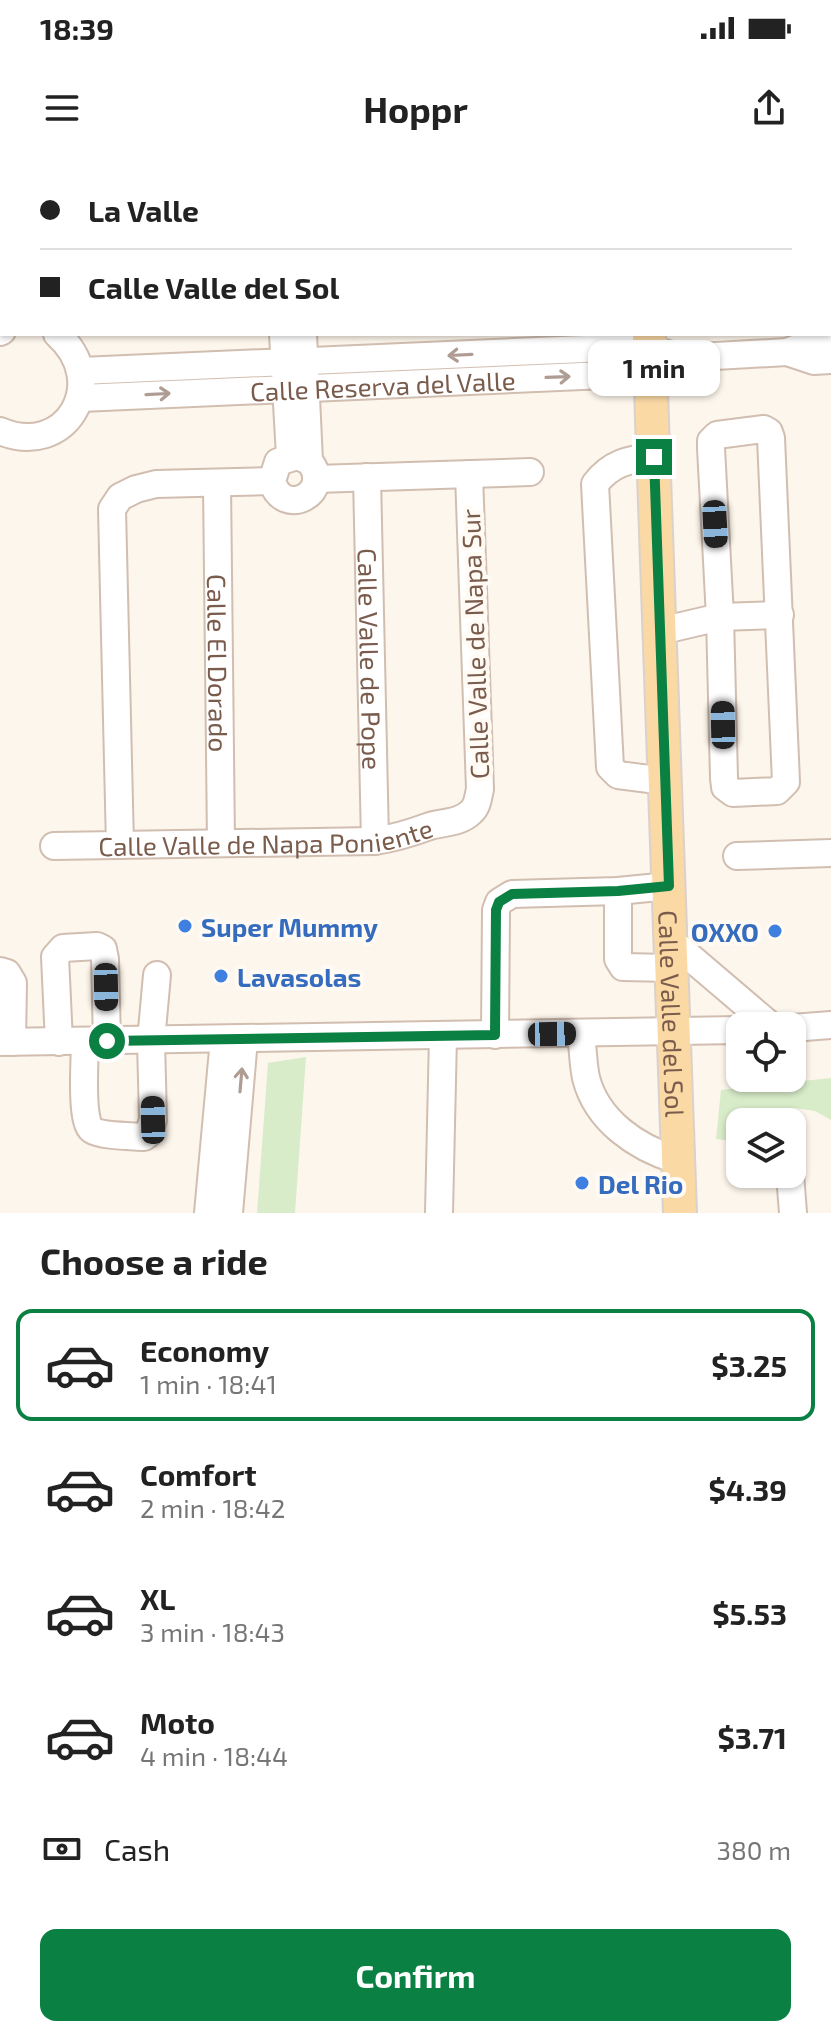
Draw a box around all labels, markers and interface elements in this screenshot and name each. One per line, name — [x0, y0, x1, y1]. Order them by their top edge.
text: 18:39 — [40, 10, 114, 46]
icon: menu — [40, 86, 84, 130]
icon: share — [747, 86, 791, 130]
text: Hoppr — [363, 87, 468, 130]
text: La Valle — [88, 192, 199, 228]
text: Calle Valle del Sol — [88, 269, 339, 305]
callout: 1 min — [588, 341, 720, 397]
one-way arrow — [447, 347, 474, 362]
text: 1 min — [623, 352, 685, 383]
street label: Calle Reserva del Valle — [249, 363, 516, 406]
one-way arrow — [544, 369, 571, 384]
one-way arrow — [145, 386, 171, 401]
route end — [636, 439, 672, 475]
car — [702, 499, 728, 549]
street label: Calle Valle de Napa Sur — [454, 508, 494, 780]
street label: Calle Valle de Pope — [353, 548, 389, 770]
street label: Calle El Dorado — [203, 574, 235, 752]
car — [711, 701, 735, 749]
street label: Calle Valle de Napa Poniente — [98, 811, 436, 861]
street label: Calle Valle del Sol — [654, 909, 692, 1118]
place label: Super Mummy — [201, 911, 378, 943]
place label: OXXO — [691, 916, 759, 947]
marker: Super Mummy — [176, 917, 194, 935]
marker: OXXO — [766, 922, 784, 940]
place label: Lavasolas — [237, 961, 361, 992]
car — [94, 963, 118, 1011]
marker: Lavasolas — [212, 967, 230, 985]
map controls — [726, 1012, 806, 1188]
button: locate — [726, 1012, 806, 1092]
car — [528, 1022, 576, 1046]
route start — [89, 1023, 125, 1059]
one-way arrow — [234, 1067, 249, 1094]
car — [141, 1096, 165, 1144]
button: layers — [726, 1108, 806, 1188]
place label: Del Rio — [598, 1168, 683, 1199]
marker: Del Rio — [573, 1174, 591, 1192]
text: Choose a ride — [40, 1239, 268, 1282]
icon: car — [44, 1329, 116, 1401]
text: Economy — [140, 1332, 269, 1368]
text: $3.25 — [711, 1347, 787, 1383]
text: 1 min · 18:41 — [140, 1368, 277, 1399]
icon: car — [44, 1453, 116, 1525]
text: Comfort — [140, 1456, 257, 1492]
text: $4.39 — [708, 1471, 787, 1507]
text: 2 min · 18:42 — [140, 1492, 285, 1523]
icon: car — [44, 1577, 116, 1649]
text: XL — [140, 1580, 175, 1616]
text: $5.53 — [712, 1595, 787, 1631]
text: 3 min · 18:43 — [140, 1616, 285, 1647]
icon: car — [44, 1701, 116, 1773]
text: Moto — [140, 1704, 215, 1740]
text: $3.71 — [717, 1719, 787, 1755]
text: 4 min · 18:44 — [140, 1740, 288, 1771]
icon: cash — [40, 1827, 84, 1871]
text: Cash — [104, 1831, 170, 1867]
text: 380 m — [717, 1834, 791, 1865]
button: Confirm — [40, 1929, 791, 2021]

